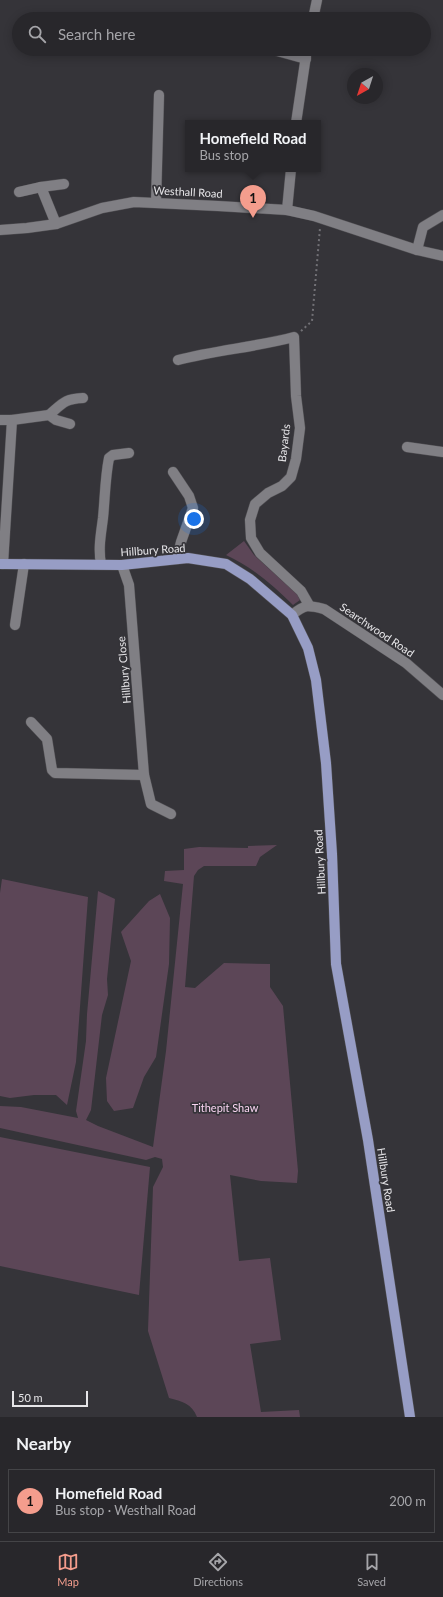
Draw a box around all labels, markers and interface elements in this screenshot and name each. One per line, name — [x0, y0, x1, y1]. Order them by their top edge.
search box — [12, 12, 431, 56]
icon: search — [26, 23, 48, 45]
text: Search here — [58, 25, 135, 43]
north arrow — [347, 68, 383, 104]
popup — [185, 120, 321, 172]
text: Homefield Road — [199, 129, 307, 147]
text: Bus stop — [199, 147, 249, 163]
street label: Westhall Road — [153, 183, 223, 200]
pin: 1 — [240, 185, 266, 218]
street label: Bayards — [275, 423, 292, 463]
your location — [184, 509, 204, 529]
street label: Hillbury Road — [120, 541, 186, 558]
street label: Searchwood Road — [338, 600, 417, 659]
street label: Hillbury Close — [114, 636, 133, 704]
street label: Hillbury Road — [311, 829, 328, 895]
park label: Tithepit Shaw — [192, 1101, 259, 1114]
street label: Hillbury Road — [375, 1147, 398, 1213]
scale bar — [12, 1389, 88, 1408]
text: 50 m — [18, 1391, 43, 1404]
text: Nearby — [16, 1433, 71, 1454]
text: Homefield Road — [55, 1484, 162, 1502]
text: 1 — [26, 1493, 34, 1509]
text: 200 m — [389, 1493, 426, 1509]
text: Bus stop · Westhall Road — [55, 1502, 196, 1518]
tab: Map — [57, 1551, 79, 1588]
tab: Directions — [193, 1551, 243, 1588]
tab: Saved — [357, 1551, 386, 1588]

